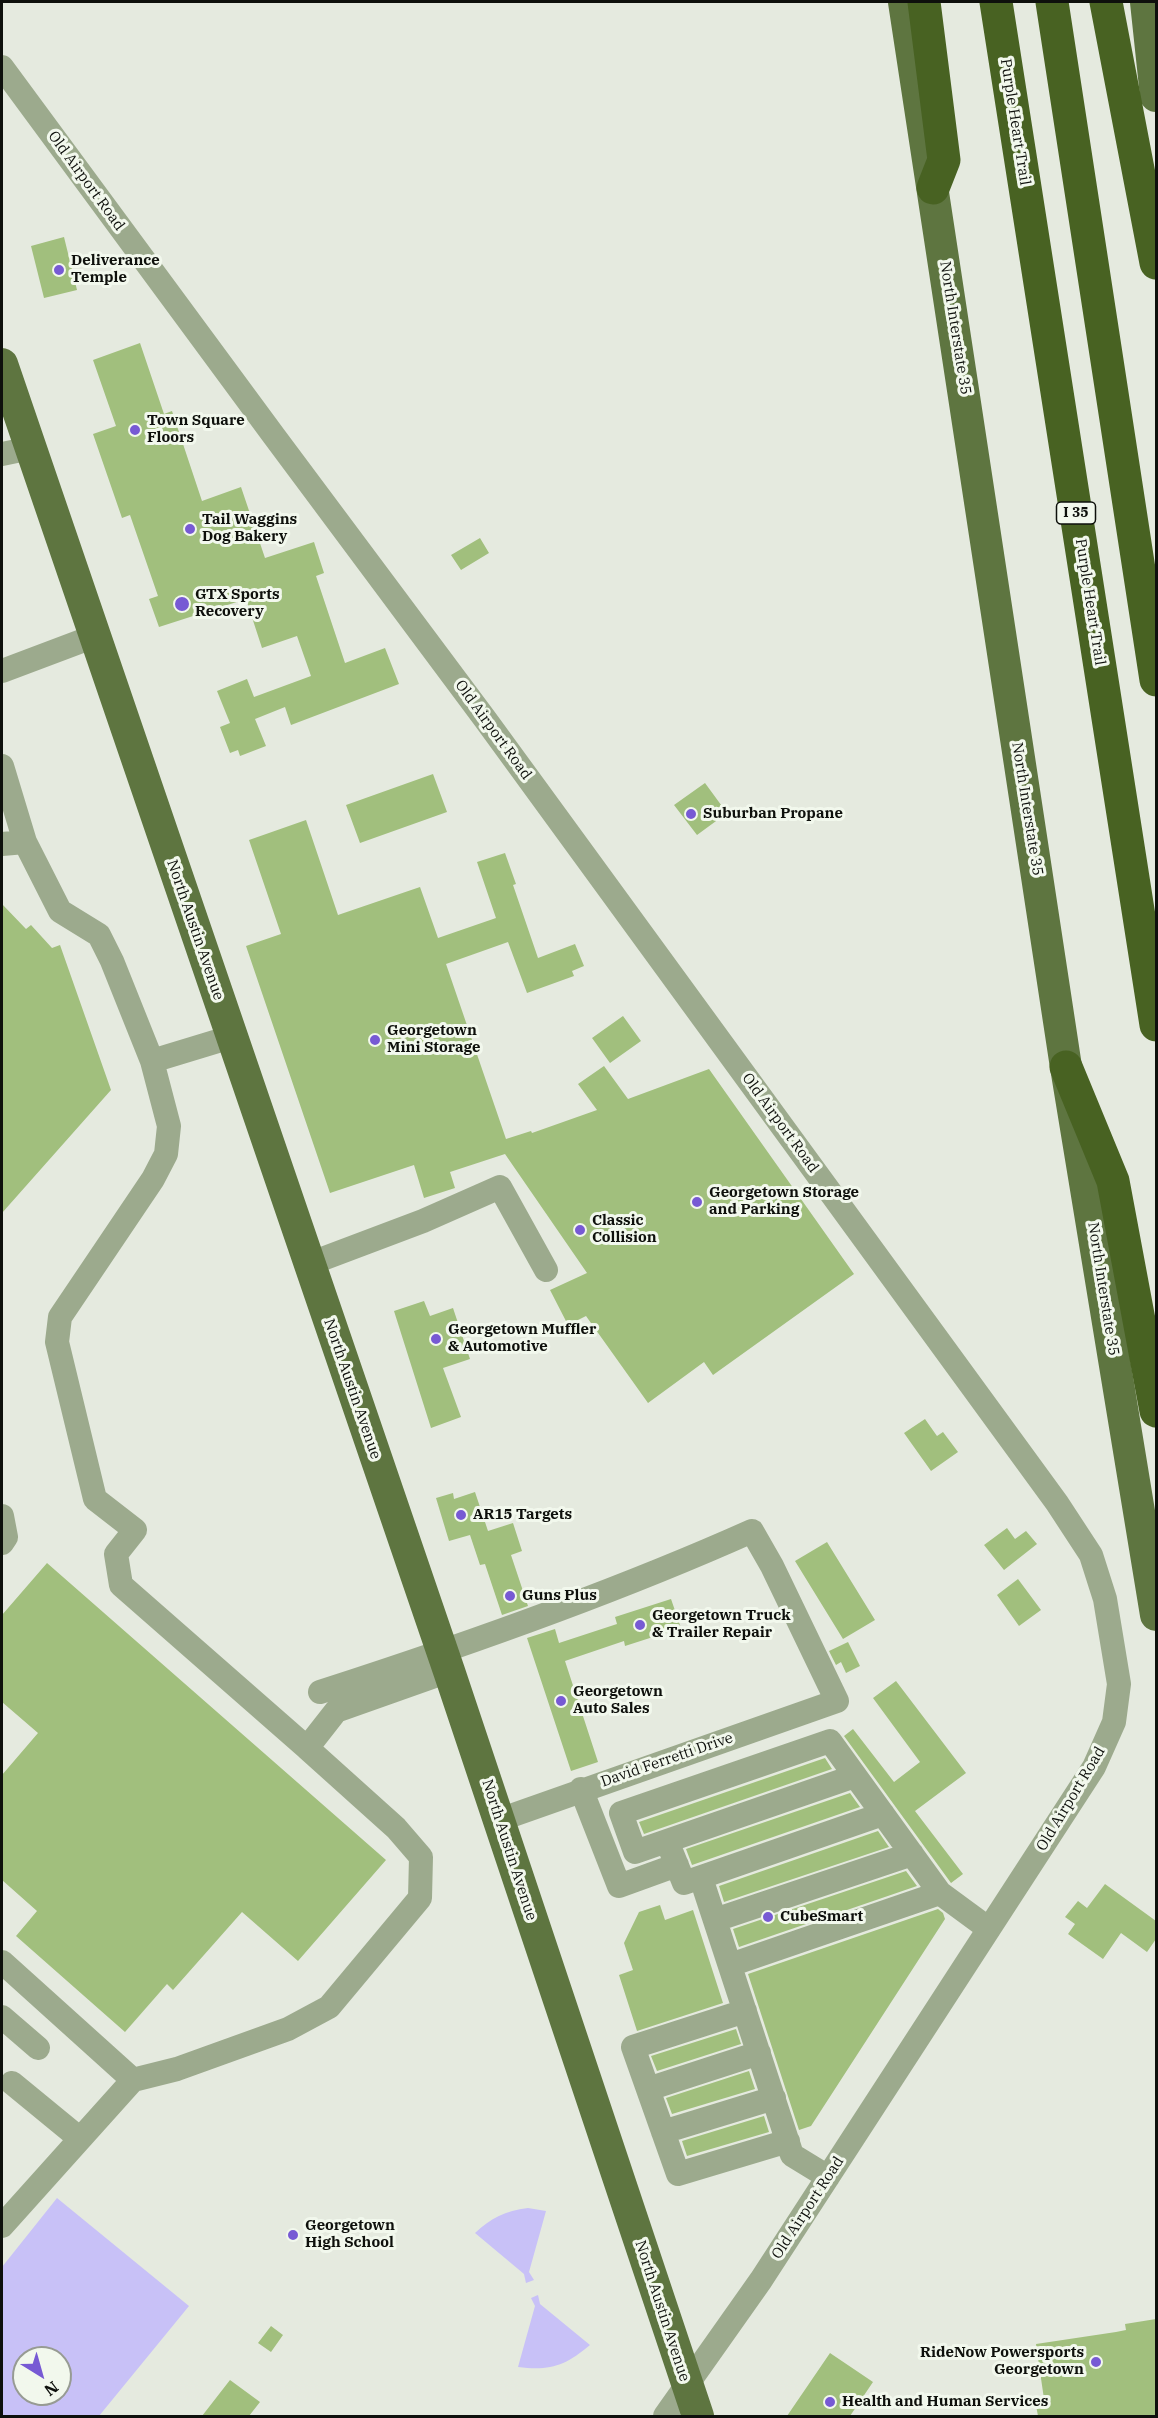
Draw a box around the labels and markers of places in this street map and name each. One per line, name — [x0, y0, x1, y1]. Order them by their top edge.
place label: Deliverance Temple — [71, 252, 160, 287]
marker: Deliverance Temple — [52, 263, 66, 277]
place label: Town Square Floors — [147, 412, 245, 447]
marker: Town Square Floors — [128, 423, 142, 437]
place label: Tail Waggins Dog Bakery — [202, 511, 297, 546]
marker: Tail Waggins Dog Bakery — [183, 522, 197, 536]
place label: GTX Sports Recovery — [195, 586, 280, 621]
marker: GTX Sports Recovery — [173, 595, 191, 613]
place label: Suburban Propane — [703, 805, 843, 823]
marker: Suburban Propane — [684, 807, 698, 821]
place label: Georgetown Mini Storage — [387, 1022, 480, 1057]
marker: Georgetown Mini Storage — [368, 1033, 382, 1047]
place label: Georgetown Storage and Parking — [709, 1184, 859, 1219]
marker: Georgetown Storage and Parking — [690, 1195, 704, 1209]
place label: Classic Collision — [592, 1212, 657, 1247]
marker: Classic Collision — [573, 1223, 587, 1237]
place label: Georgetown Muffler & Automotive — [448, 1321, 596, 1356]
marker: Georgetown Muffler & Automotive — [429, 1332, 443, 1346]
place label: AR15 Targets — [473, 1506, 572, 1524]
marker: AR15 Targets — [454, 1508, 468, 1522]
place label: Guns Plus — [522, 1587, 597, 1605]
marker: Guns Plus — [503, 1589, 517, 1603]
place label: Georgetown Truck & Trailer Repair — [652, 1607, 791, 1642]
marker: Georgetown Truck & Trailer Repair — [633, 1618, 647, 1632]
place label: Georgetown Auto Sales — [573, 1683, 663, 1718]
marker: Georgetown Auto Sales — [554, 1694, 568, 1708]
place label: CubeSmart — [780, 1908, 863, 1926]
marker: CubeSmart — [761, 1910, 775, 1924]
place label: Georgetown High School — [305, 2217, 395, 2252]
marker: Georgetown High School — [286, 2228, 300, 2242]
place label: RideNow Powersports Georgetown — [920, 2344, 1084, 2379]
marker: RideNow Powersports Georgetown — [1089, 2355, 1103, 2369]
place label: Health and Human Services — [842, 2393, 1048, 2411]
marker: Health and Human Services — [823, 2395, 837, 2409]

